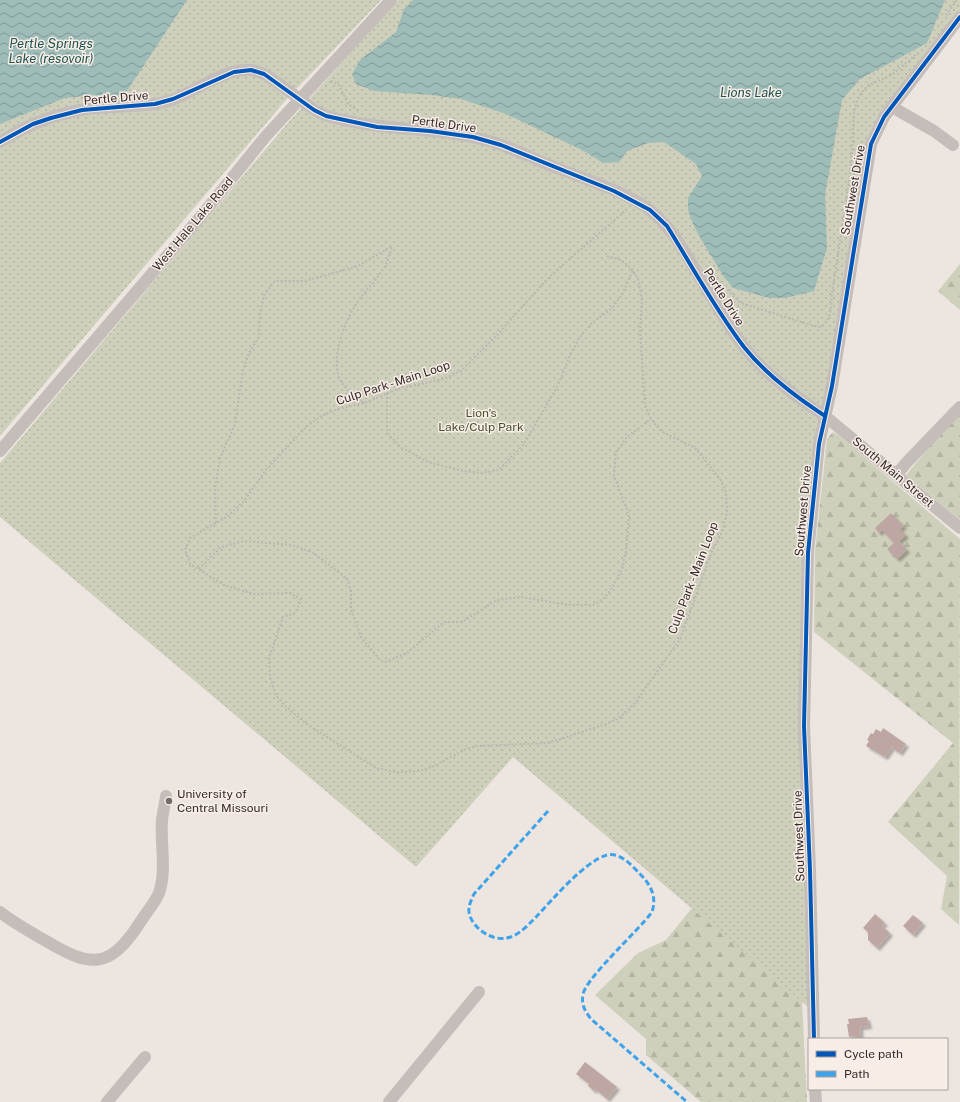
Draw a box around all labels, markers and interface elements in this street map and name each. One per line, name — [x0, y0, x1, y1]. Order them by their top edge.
water label: Pertle Springs Lake (resovoir) — [9, 36, 93, 66]
water label: Lions Lake — [720, 85, 782, 100]
street label: Pertle Drive — [83, 88, 149, 108]
street label: Pertle Drive — [411, 113, 477, 135]
street label: Southwest Drive — [838, 144, 868, 236]
street label: West Hale Lake Road — [150, 174, 236, 274]
street label: Pertle Drive — [701, 266, 747, 329]
street label: Culp Park - Main Loop — [334, 358, 452, 408]
park label: Lion's Lake/Culp Park — [438, 406, 524, 434]
street label: South Main Street — [850, 434, 937, 510]
street label: Southwest Drive — [792, 465, 814, 557]
street label: Culp Park - Main Loop — [665, 520, 721, 636]
place label: University of Central Missouri — [177, 787, 268, 815]
street label: Southwest Drive — [790, 790, 808, 882]
marker: University of Central Missouri — [164, 796, 174, 806]
legend — [808, 1038, 948, 1090]
text: Cycle path — [844, 1047, 903, 1061]
text: Path — [844, 1067, 870, 1081]

